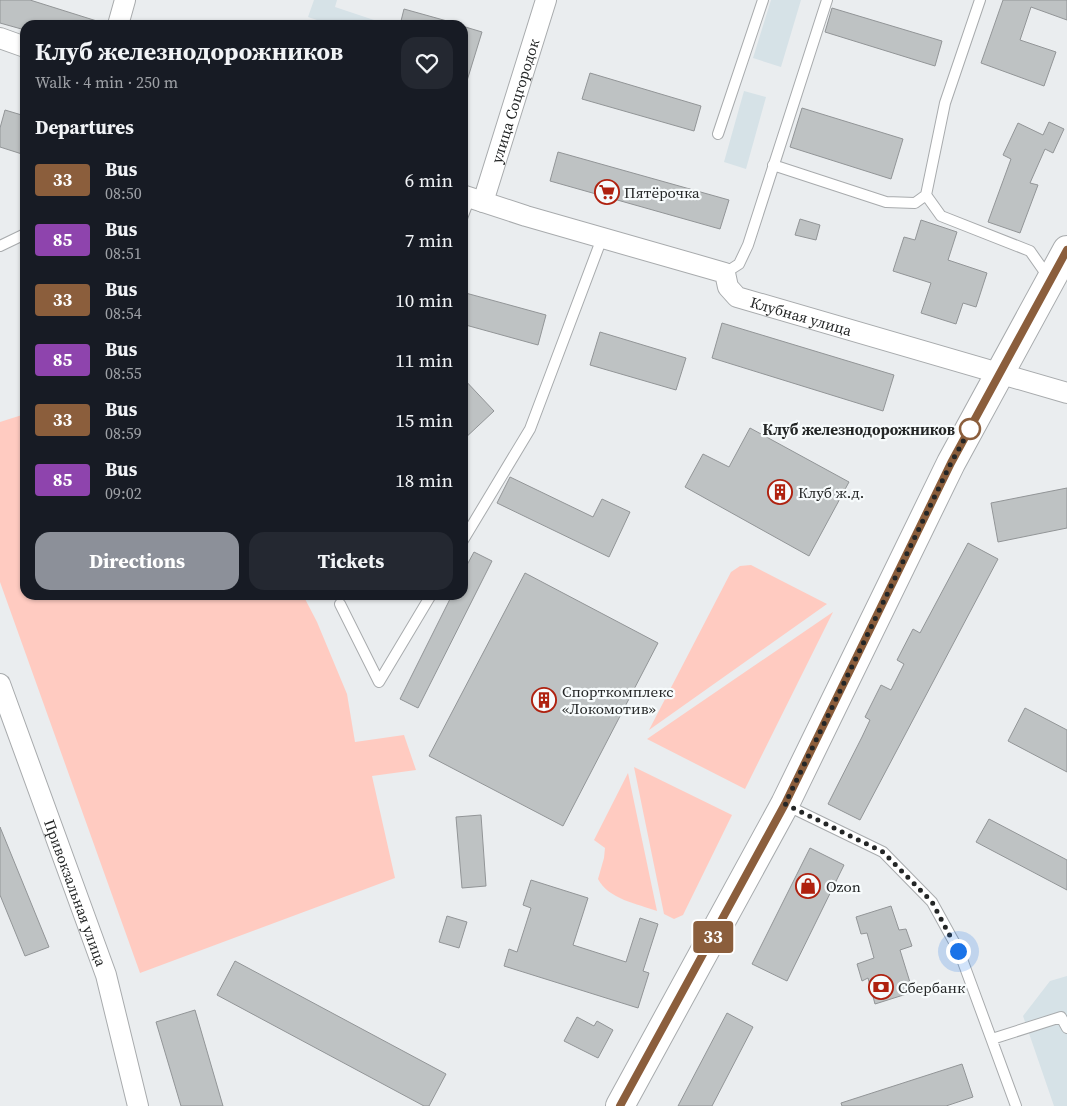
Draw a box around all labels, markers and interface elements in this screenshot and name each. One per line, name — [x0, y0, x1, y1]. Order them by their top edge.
text: Клуб железнодорожников — [35, 35, 343, 68]
street label: улица Соцгородок — [485, 35, 544, 166]
button: heart — [401, 37, 453, 89]
text: Walk · 4 min · 250 m — [35, 71, 178, 93]
text: Departures — [35, 114, 134, 140]
text: Bus — [105, 156, 137, 182]
text: 33 — [53, 167, 72, 192]
text: 6 min — [405, 167, 453, 193]
supermarket icon: Пятёрочка — [594, 179, 620, 205]
text: 08:50 — [105, 182, 142, 204]
place label: Пятёрочка — [624, 182, 700, 203]
text: Bus — [105, 216, 137, 242]
text: 85 — [53, 227, 72, 252]
text: 7 min — [405, 227, 453, 253]
text: 08:51 — [105, 242, 142, 264]
text: Bus — [105, 276, 137, 302]
text: 33 — [53, 287, 72, 312]
text: 10 min — [395, 287, 453, 313]
street label: Клубная улица — [748, 291, 855, 341]
text: 08:54 — [105, 302, 142, 324]
text: Bus — [105, 336, 137, 362]
text: 85 — [53, 347, 72, 372]
text: 11 min — [395, 347, 453, 373]
text: 08:55 — [105, 362, 142, 384]
text: Bus — [105, 396, 137, 422]
text: 33 — [53, 407, 72, 432]
text: 15 min — [395, 407, 453, 433]
marker: Клуб железнодорожников — [959, 418, 981, 440]
place label: Клуб железнодорожников — [762, 419, 955, 440]
text: 08:59 — [105, 422, 142, 444]
text: Bus — [105, 456, 137, 482]
text: 85 — [53, 467, 72, 492]
text: 18 min — [395, 467, 453, 493]
building icon: Клуб ж.д. — [767, 479, 793, 505]
text: 09:02 — [105, 482, 142, 504]
place label: Клуб ж.д. — [798, 482, 864, 503]
button: Directions — [35, 532, 239, 590]
button: Tickets — [249, 532, 453, 590]
place label: Спорткомплекс «Локомотив» — [562, 681, 674, 719]
building icon: Спорткомплекс «Локомотив» — [531, 687, 557, 713]
street label: Привокзальная улица — [40, 816, 113, 969]
shop icon: Ozon — [795, 873, 821, 899]
place label: Ozon — [826, 876, 861, 897]
line badge: 33 — [690, 921, 736, 953]
text: 33 — [703, 924, 723, 949]
your location — [946, 939, 971, 964]
bank icon: Сбербанк — [868, 974, 894, 1000]
place label: Сбербанк — [898, 977, 966, 998]

